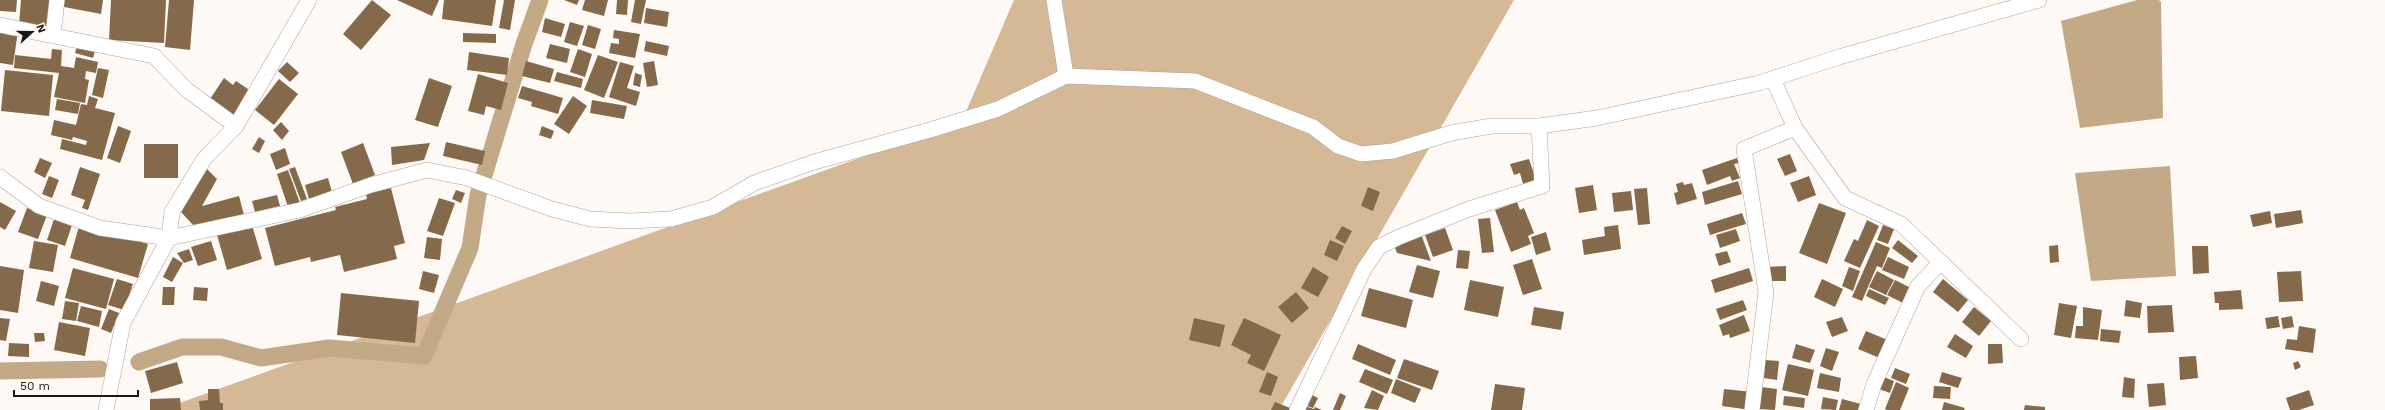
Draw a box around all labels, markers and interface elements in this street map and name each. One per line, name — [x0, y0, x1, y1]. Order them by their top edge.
north arrow — [12, 12, 52, 52]
text: N — [33, 22, 48, 35]
scale bar — [14, 372, 138, 398]
text: 50 m — [20, 379, 50, 393]

